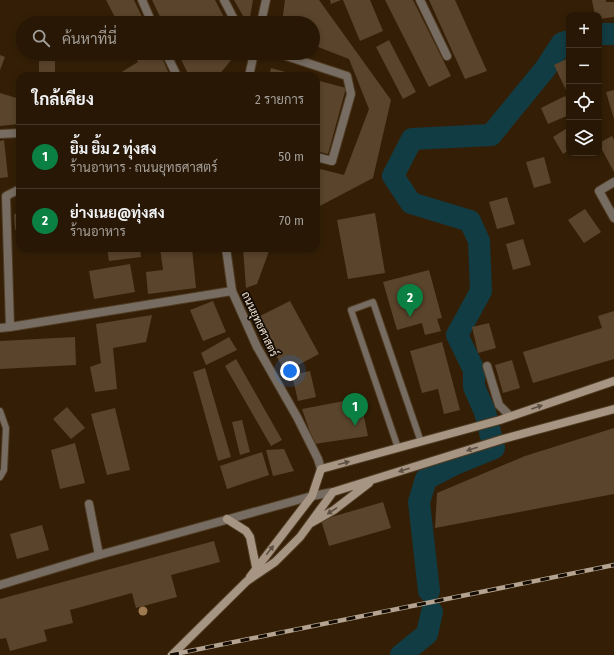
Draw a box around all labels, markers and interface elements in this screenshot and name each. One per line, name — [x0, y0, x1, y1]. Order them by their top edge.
map controls — [566, 12, 602, 156]
button: + — [566, 12, 602, 48]
search box — [16, 16, 320, 60]
icon: search — [30, 27, 52, 49]
text: ค้นหาที่นี่ — [62, 30, 117, 48]
button: − — [566, 48, 602, 84]
button: locate — [566, 84, 602, 120]
text: ใกล้เคียง — [32, 89, 94, 110]
text: 2 รายการ — [255, 92, 304, 107]
button: layers — [566, 120, 602, 156]
text: ยิ้ม ยิ้ม 2 ทุ่งสง — [70, 140, 156, 158]
text: 1 — [42, 149, 48, 164]
text: 50 m — [278, 149, 304, 164]
text: ร้านอาหาร · ถนนยุทธศาสตร์ — [70, 160, 218, 175]
text: ย่างเนย@ทุ่งสง — [70, 204, 165, 222]
text: 2 — [42, 213, 48, 228]
text: 70 m — [279, 213, 304, 228]
text: ร้านอาหาร — [70, 224, 126, 239]
pin: 2 — [397, 284, 423, 317]
street label: ถนนยุทธศาสตร์ — [237, 289, 282, 360]
your location — [280, 361, 300, 381]
pin: 1 — [342, 393, 368, 426]
one-way arrow — [532, 404, 544, 410]
one-way arrow — [466, 446, 478, 452]
one-way arrow — [339, 460, 351, 466]
one-way arrow — [398, 467, 410, 473]
one-way arrow — [326, 507, 338, 514]
one-way arrow — [266, 544, 274, 555]

